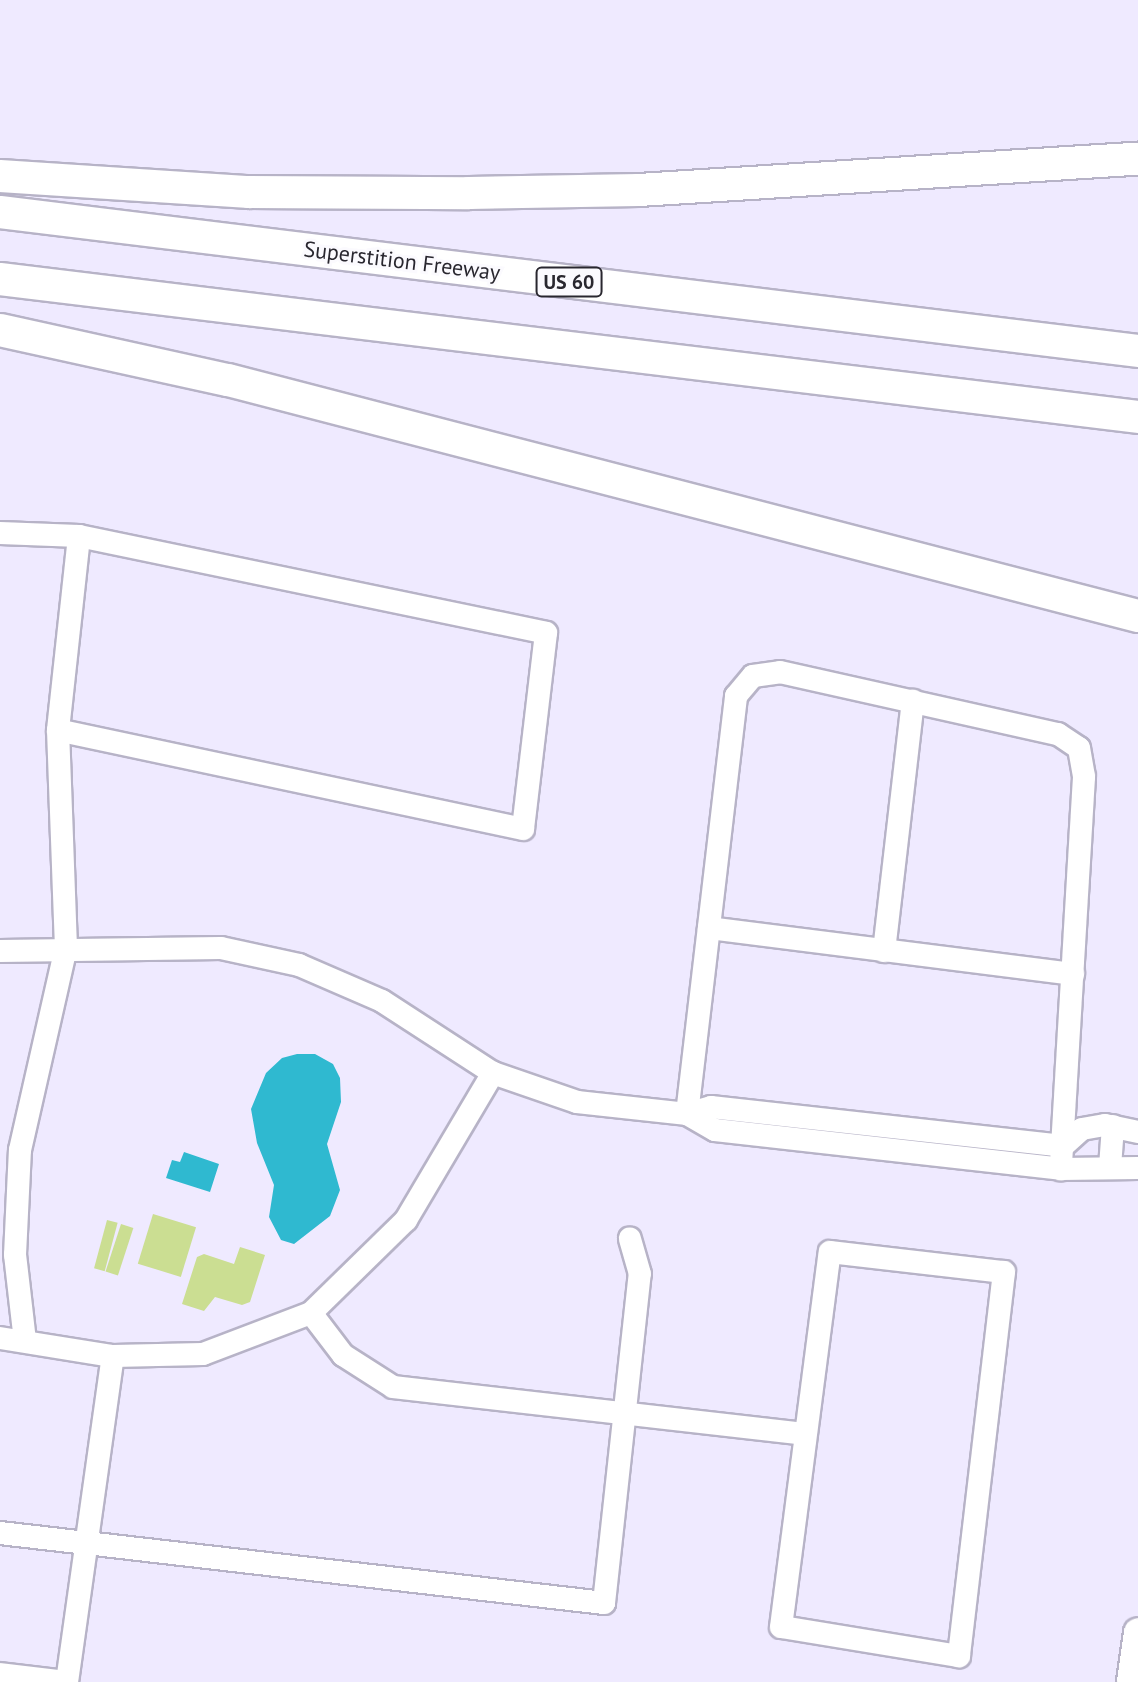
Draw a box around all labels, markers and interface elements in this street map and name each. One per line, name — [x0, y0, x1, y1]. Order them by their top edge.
street label: Superstition Freeway — [302, 236, 502, 286]
road number: US 60 — [535, 266, 603, 298]

